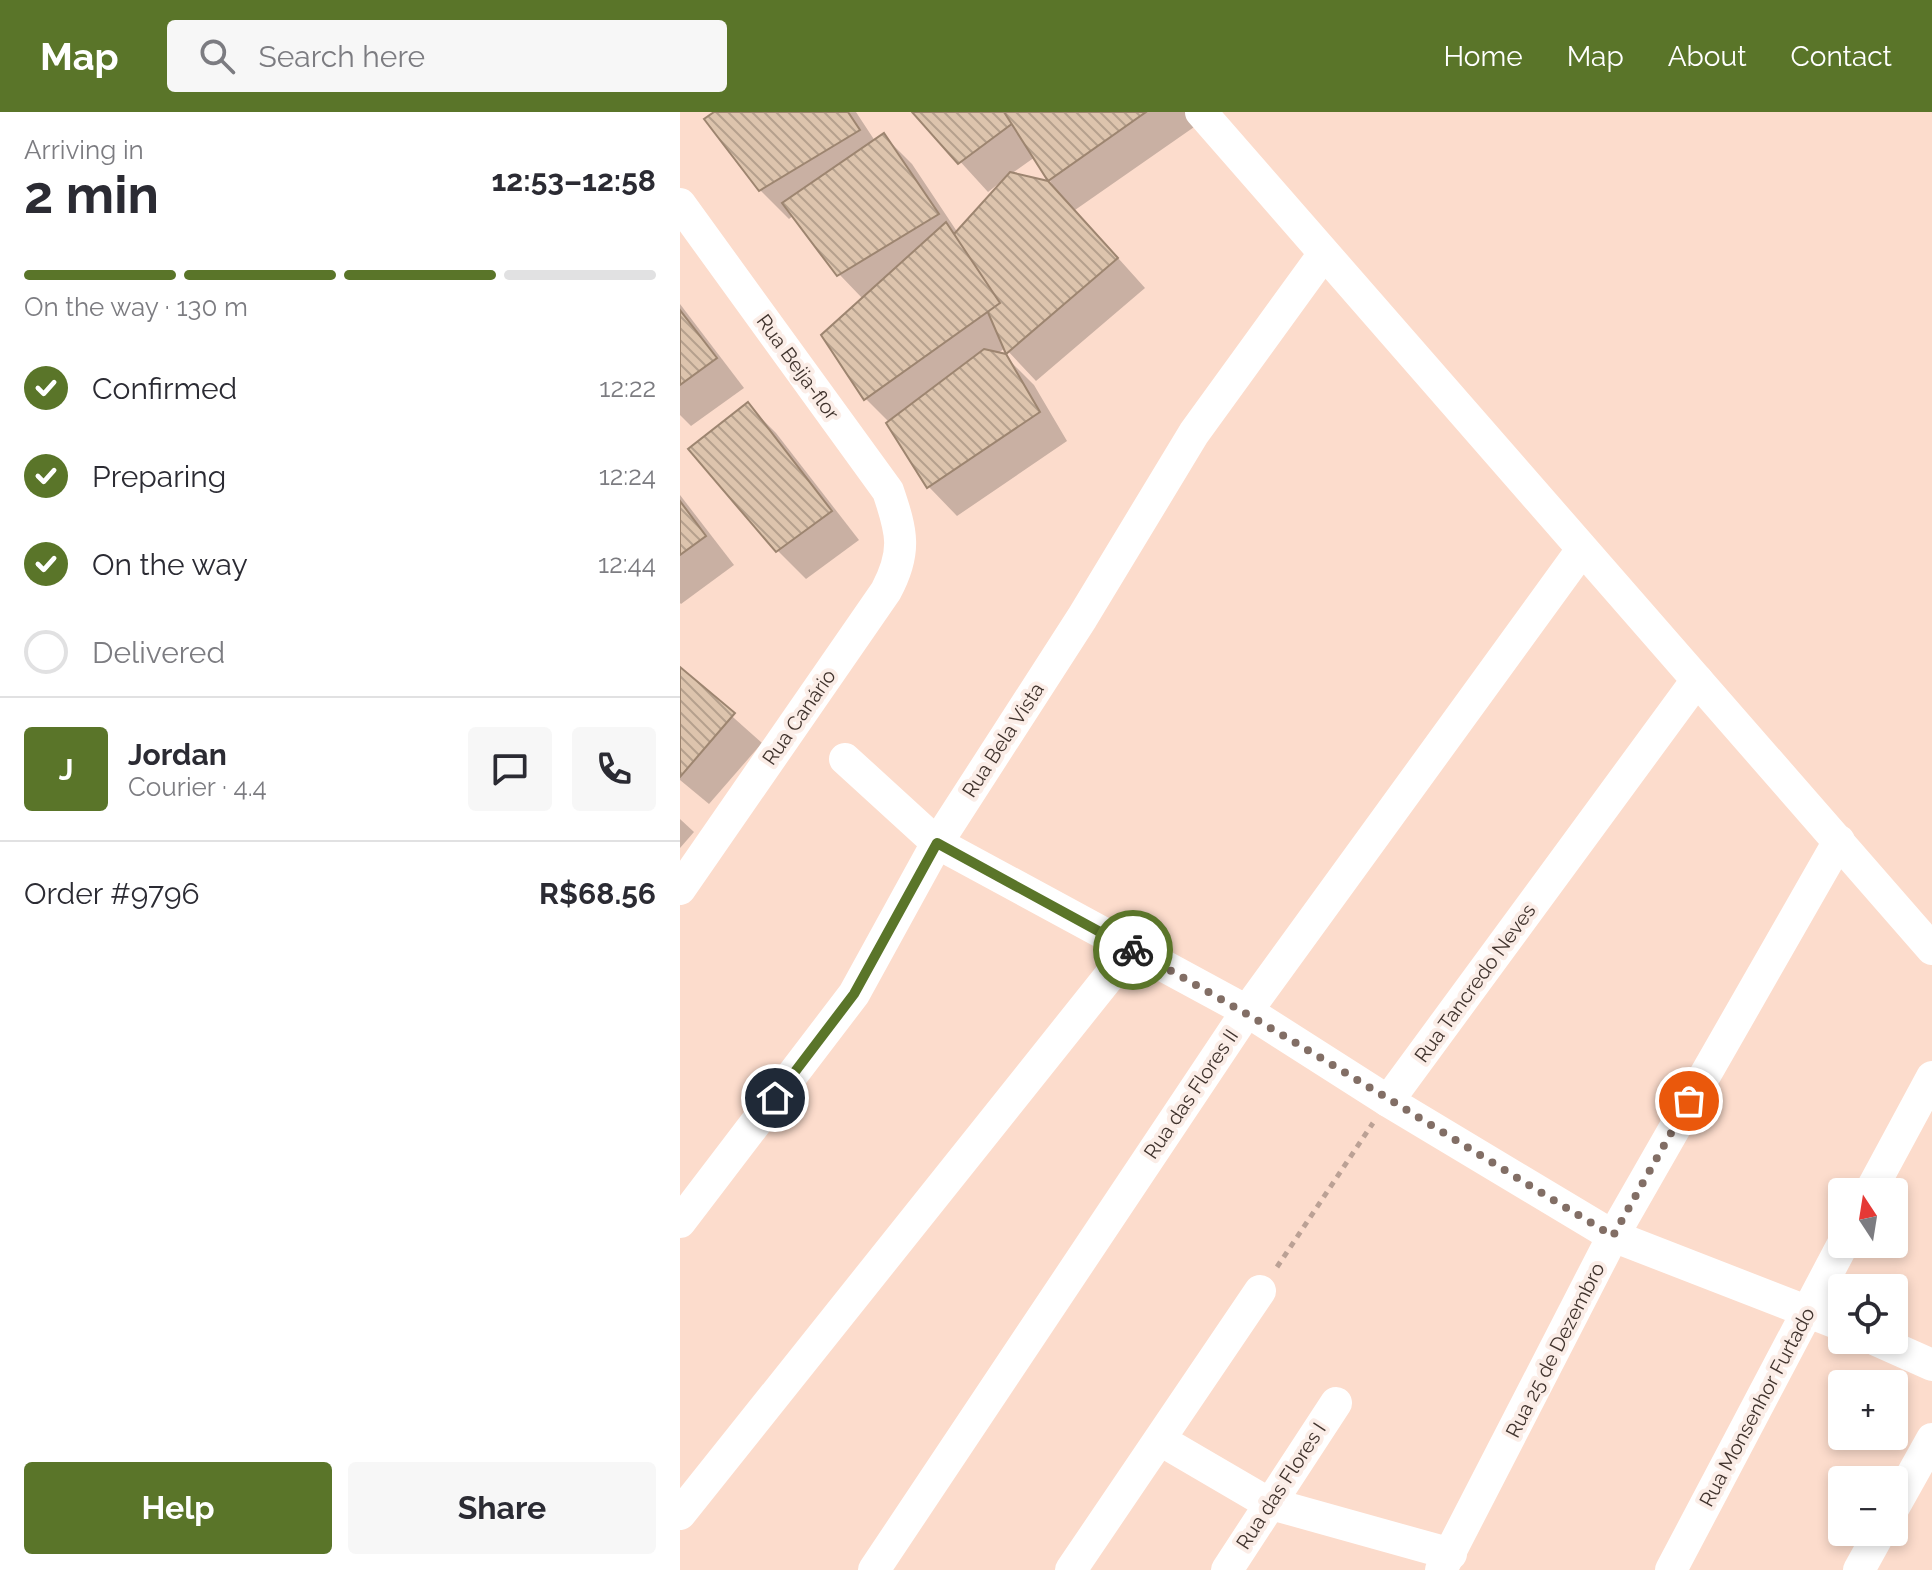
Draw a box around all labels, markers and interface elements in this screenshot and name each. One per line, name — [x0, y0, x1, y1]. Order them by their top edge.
search box — [167, 20, 727, 92]
text: Map — [40, 34, 119, 79]
icon: search — [195, 34, 239, 78]
text: Search here — [259, 39, 425, 74]
text: Home — [1443, 40, 1523, 73]
text: Map — [1567, 40, 1624, 73]
text: About — [1668, 40, 1747, 73]
text: Contact — [1791, 40, 1892, 73]
text: Arriving in — [24, 135, 144, 165]
text: 12:53–12:58 — [492, 163, 656, 198]
text: 2 min — [24, 164, 159, 225]
text: On the way · 130 m — [24, 292, 248, 322]
street label: Rua Beija-flor — [752, 310, 844, 424]
icon: check — [24, 366, 68, 410]
text: Confirmed — [92, 371, 237, 406]
text: 12:22 — [599, 373, 656, 403]
icon: check — [24, 454, 68, 498]
text: Preparing — [92, 459, 226, 494]
text: 12:24 — [599, 461, 656, 491]
icon: check — [24, 542, 68, 586]
text: On the way — [92, 547, 248, 582]
text: 12:44 — [598, 549, 656, 579]
text: Delivered — [92, 635, 225, 670]
street label: Rua Canário — [757, 664, 841, 769]
street label: Rua Bela Vista — [957, 678, 1049, 802]
button: chat — [468, 727, 552, 811]
button: phone — [572, 727, 656, 811]
text: Jordan — [128, 737, 227, 772]
text: J — [59, 752, 73, 787]
text: Courier · 4.4 — [128, 772, 267, 802]
text: Order #9796 — [24, 876, 200, 911]
text: R$68.56 — [539, 876, 656, 911]
street label: Rua Tancredo Neves — [1409, 899, 1541, 1067]
courier — [1093, 910, 1173, 990]
icon: bike — [1111, 928, 1155, 972]
street label: Rua das Flores II — [1139, 1025, 1243, 1163]
pin — [741, 1064, 809, 1132]
pin — [1655, 1067, 1723, 1135]
icon: home — [753, 1076, 797, 1120]
icon: bag — [1667, 1079, 1711, 1123]
north arrow — [1828, 1178, 1908, 1258]
map controls — [1828, 1178, 1908, 1546]
street label: Rua 25 de Dezembro — [1500, 1258, 1610, 1441]
button: locate — [1828, 1274, 1908, 1354]
street label: Rua Monsenhor Furtado — [1694, 1303, 1820, 1511]
button: + — [1828, 1370, 1908, 1450]
street label: Rua das Flores I — [1231, 1418, 1331, 1554]
button: Help — [24, 1462, 332, 1554]
button: Share — [348, 1462, 656, 1554]
button: − — [1828, 1466, 1908, 1546]

